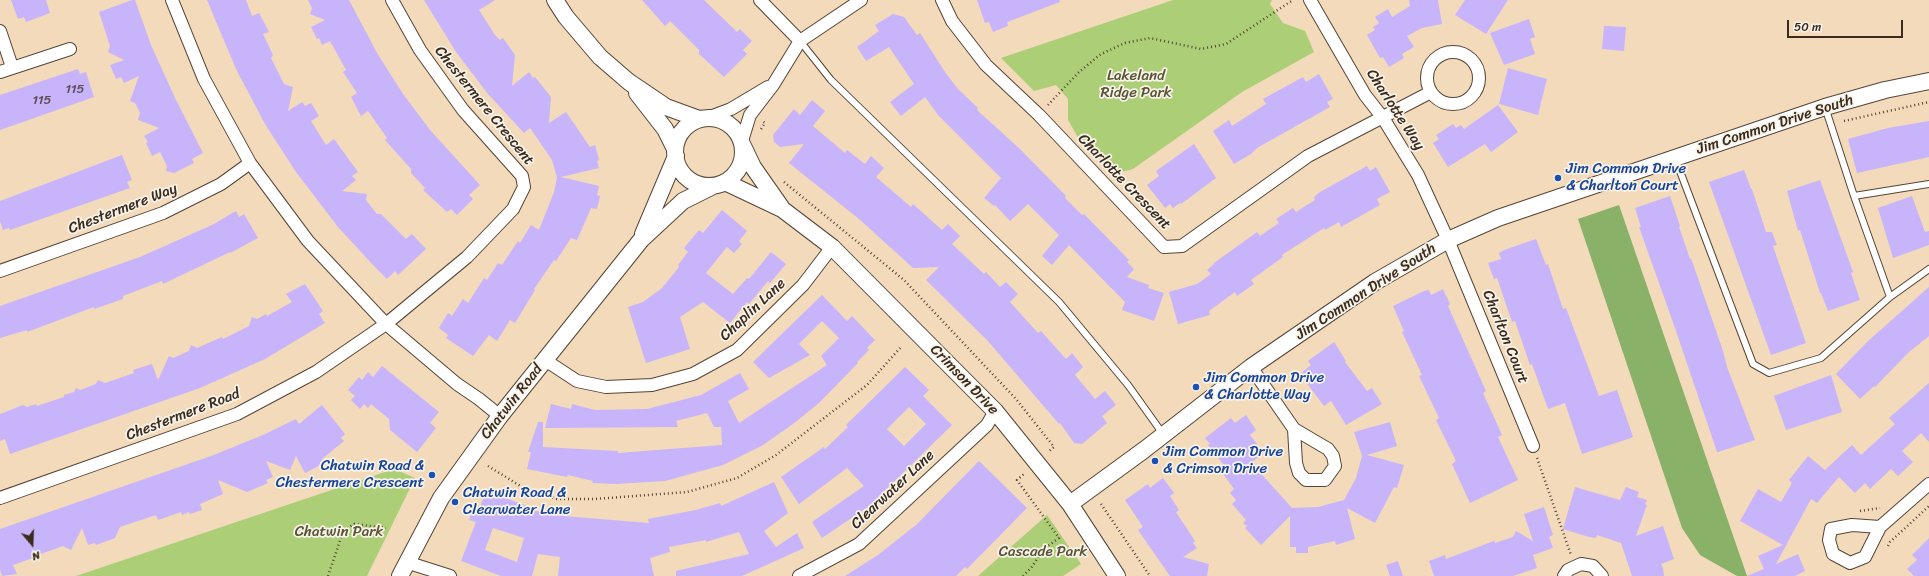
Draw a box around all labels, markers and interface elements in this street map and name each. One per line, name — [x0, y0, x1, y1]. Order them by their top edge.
scale bar — [1789, 12, 1905, 38]
text: 50 m — [1794, 16, 1821, 38]
street label: Chestermere Crescent — [430, 43, 538, 169]
street label: Charlotte Way — [1362, 66, 1428, 154]
park label: Lakeland Ridge Park — [1100, 67, 1172, 102]
house number: 115 — [65, 82, 85, 98]
street label: Jim Common Drive South — [1694, 91, 1856, 159]
house number: 115 — [32, 93, 52, 109]
street label: Charlotte Crescent — [1074, 130, 1174, 234]
place label: Jim Common Drive & Charlton Court — [1566, 160, 1686, 195]
marker: Jim Common Drive & Charlton Court — [1553, 173, 1563, 183]
street label: Chestermere Way — [66, 180, 180, 238]
street label: Jim Common Drive South — [1292, 240, 1440, 344]
street label: Chaplin Lane — [716, 275, 790, 345]
street label: Charlton Court — [1478, 288, 1532, 386]
street label: Crimson Drive — [926, 341, 1002, 419]
street label: Chatwin Road — [477, 361, 547, 443]
place label: Jim Common Drive & Charlotte Way — [1204, 369, 1324, 404]
marker: Jim Common Drive & Charlotte Way — [1191, 382, 1201, 392]
street label: Chestermere Road — [124, 385, 242, 445]
place label: Jim Common Drive & Crimson Drive — [1163, 443, 1283, 478]
street label: Clearwater Lane — [848, 447, 938, 533]
marker: Jim Common Drive & Crimson Drive — [1150, 456, 1160, 466]
place label: Chatwin Road & Chestermere Crescent — [276, 457, 424, 492]
marker: Chatwin Road & Chestermere Crescent — [427, 470, 437, 480]
place label: Chatwin Road & Clearwater Lane — [463, 484, 570, 519]
marker: Chatwin Road & Clearwater Lane — [450, 497, 460, 507]
park label: Chatwin Park — [295, 523, 383, 541]
north arrow — [12, 524, 52, 564]
park label: Cascade Park — [999, 543, 1087, 561]
text: N — [29, 546, 43, 566]

